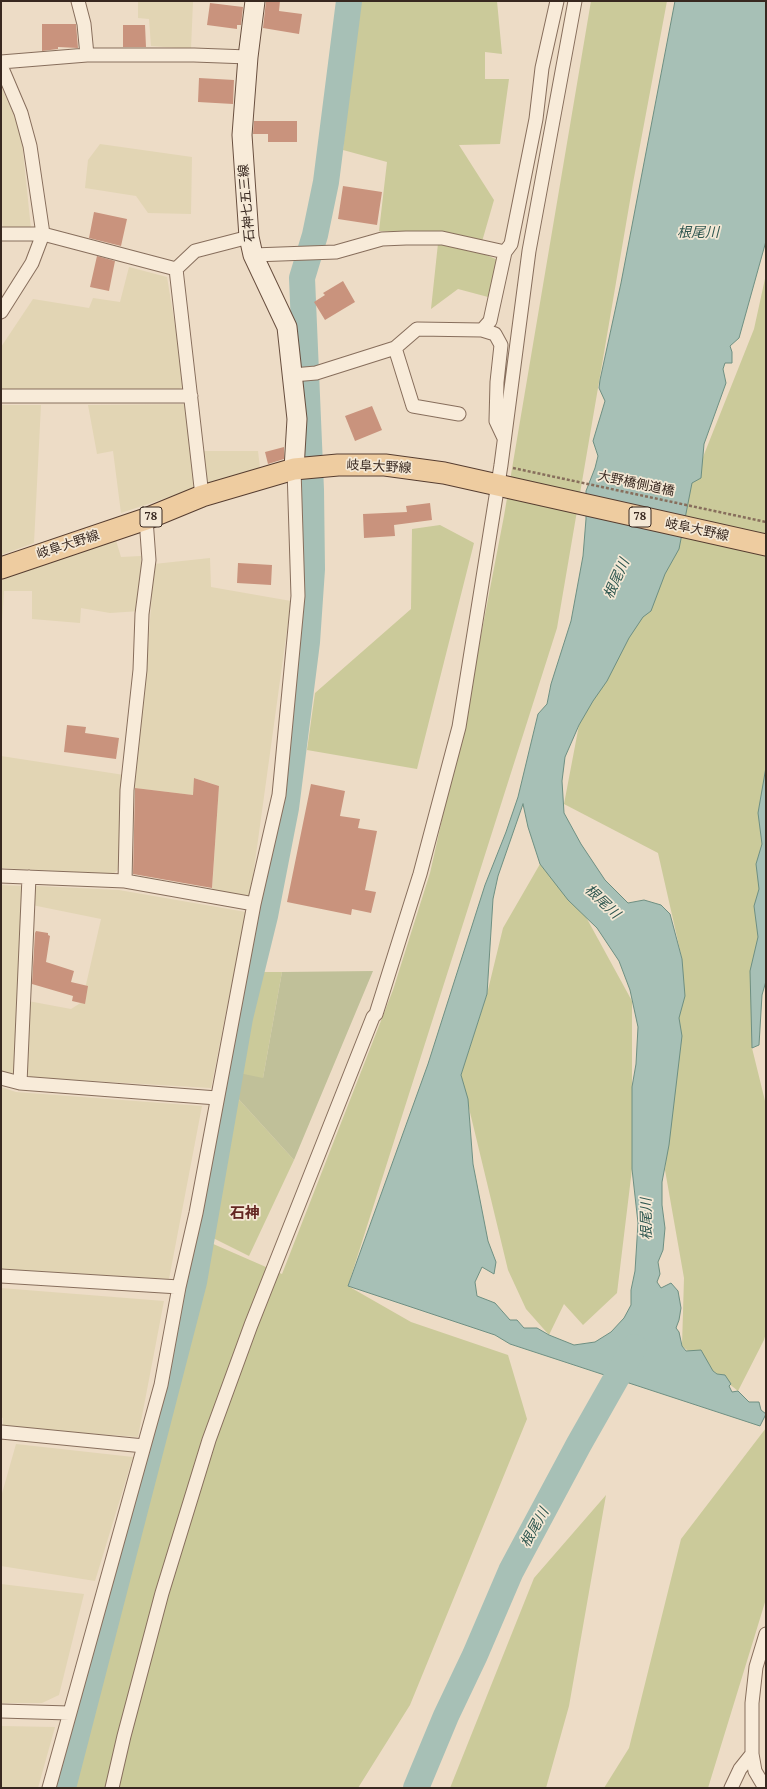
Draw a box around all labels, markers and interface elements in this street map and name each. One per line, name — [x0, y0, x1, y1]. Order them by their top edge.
street label: 石神七五三線 — [236, 163, 258, 243]
water label: 根尾川 — [677, 225, 719, 241]
street label: 岐阜大野線 — [346, 458, 412, 476]
street label: 大野橋側道橋 — [596, 468, 676, 500]
road number: 78 — [140, 507, 162, 527]
road number: 78 — [629, 507, 651, 527]
street label: 岐阜大野線 — [664, 516, 730, 544]
street label: 岐阜大野線 — [35, 528, 101, 562]
water label: 根尾川 — [601, 556, 633, 602]
water label: 根尾川 — [581, 882, 623, 922]
water label: 根尾川 — [638, 1198, 656, 1240]
district label: 石神 — [230, 1205, 260, 1223]
water label: 根尾川 — [517, 1506, 553, 1550]

